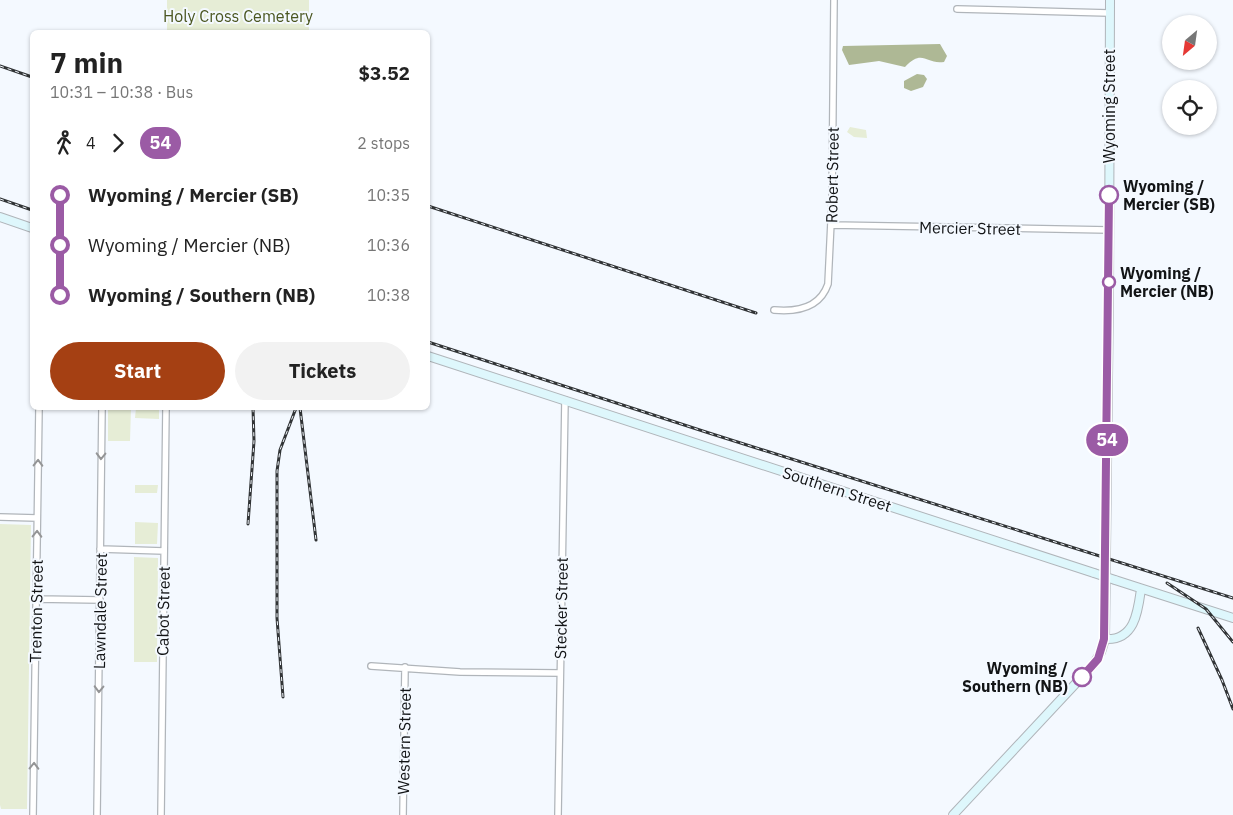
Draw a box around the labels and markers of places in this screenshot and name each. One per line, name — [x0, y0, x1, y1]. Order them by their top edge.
place label: Wyoming / Mercier (SB) — [1123, 176, 1215, 214]
marker: Wyoming / Mercier (SB) — [1099, 185, 1119, 205]
place label: Wyoming / Mercier (NB) — [1120, 263, 1214, 301]
marker: Wyoming / Mercier (NB) — [1102, 275, 1116, 289]
place label: Wyoming / Southern (NB) — [962, 658, 1068, 696]
marker: Wyoming / Southern (NB) — [1072, 667, 1092, 687]

